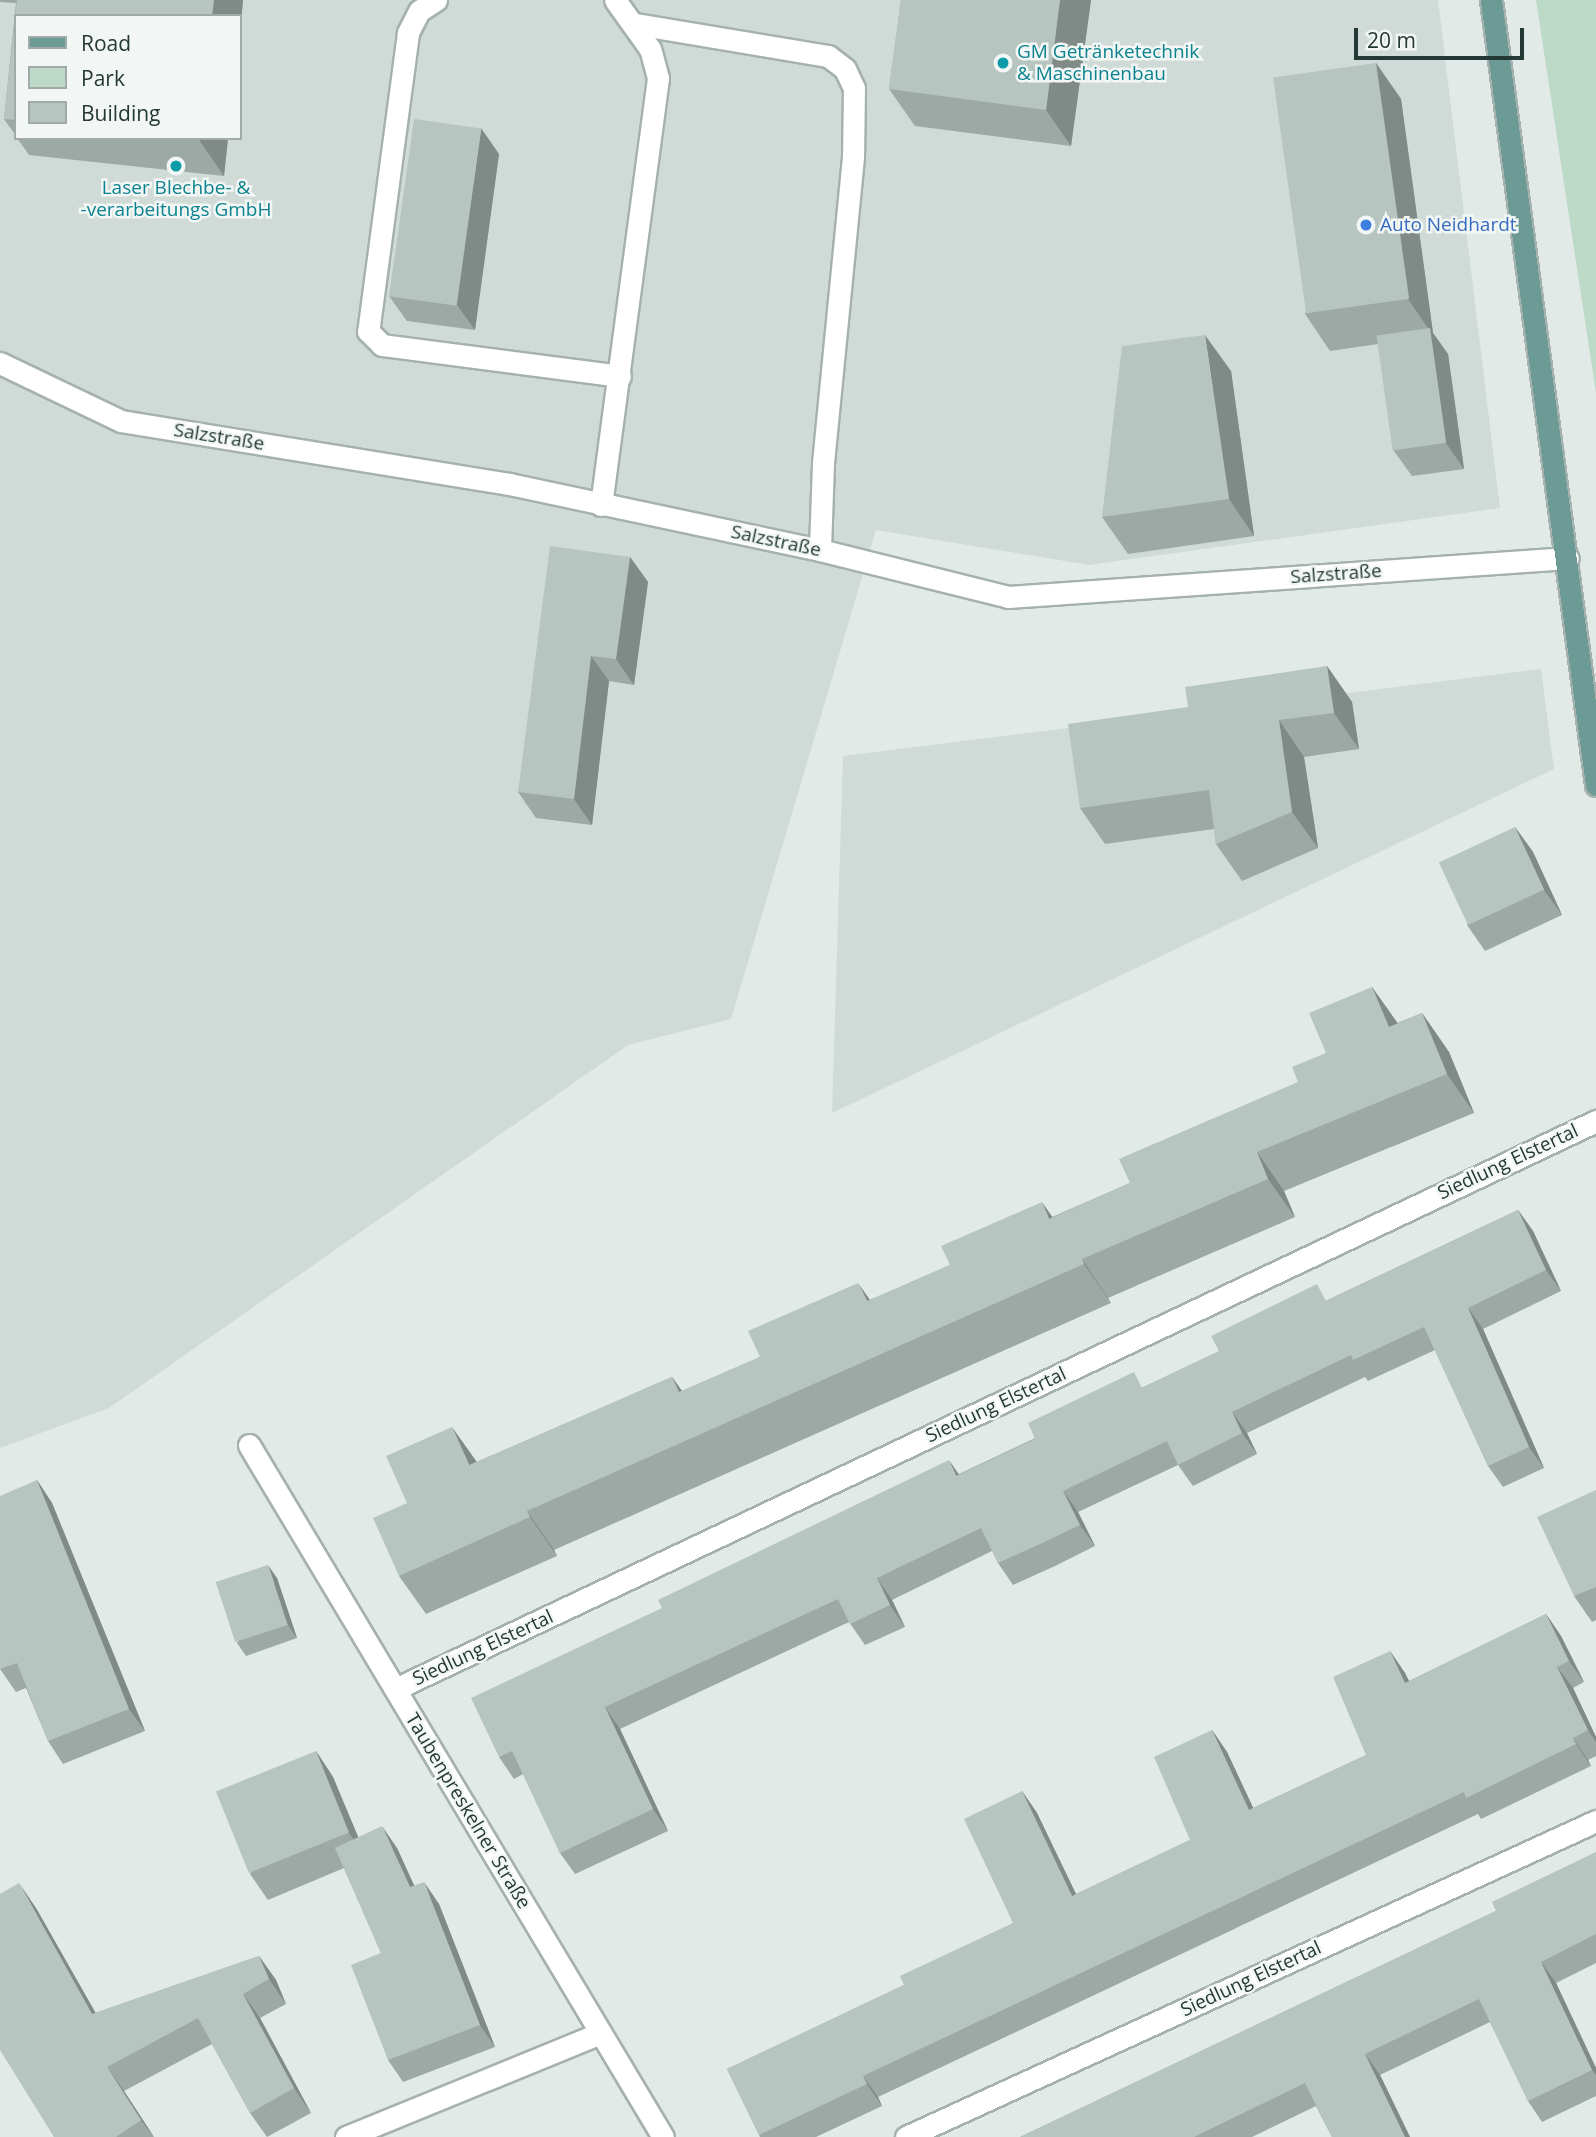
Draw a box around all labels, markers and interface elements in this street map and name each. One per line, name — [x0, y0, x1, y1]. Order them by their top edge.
legend — [14, 14, 242, 140]
scale bar — [1358, 14, 1528, 58]
text: 20 m — [1367, 26, 1416, 54]
text: Road — [81, 29, 131, 57]
place label: GM Getränketechnik & Maschinenbau — [1017, 41, 1199, 85]
marker: GM Getränketechnik & Maschinenbau — [995, 55, 1011, 71]
text: Park — [81, 64, 125, 92]
text: Building — [81, 99, 160, 127]
marker: Laser Blechbe- & -verarbeitungs GmbH — [168, 158, 184, 174]
place label: Laser Blechbe- & -verarbeitungs GmbH — [81, 177, 271, 221]
place label: Auto Neidhardt — [1380, 214, 1517, 236]
marker: Auto Neidhardt — [1358, 217, 1374, 233]
street label: Salzstraße — [172, 419, 266, 455]
street label: Salzstraße — [729, 520, 823, 562]
street label: Salzstraße — [1290, 559, 1382, 589]
street label: Siedlung Elstertal — [1434, 1119, 1582, 1205]
street label: Siedlung Elstertal — [922, 1362, 1070, 1448]
street label: Siedlung Elstertal — [409, 1605, 557, 1691]
street label: Taubenpreskelner Straße — [400, 1709, 536, 1913]
street label: Siedlung Elstertal — [1177, 1936, 1325, 2022]

